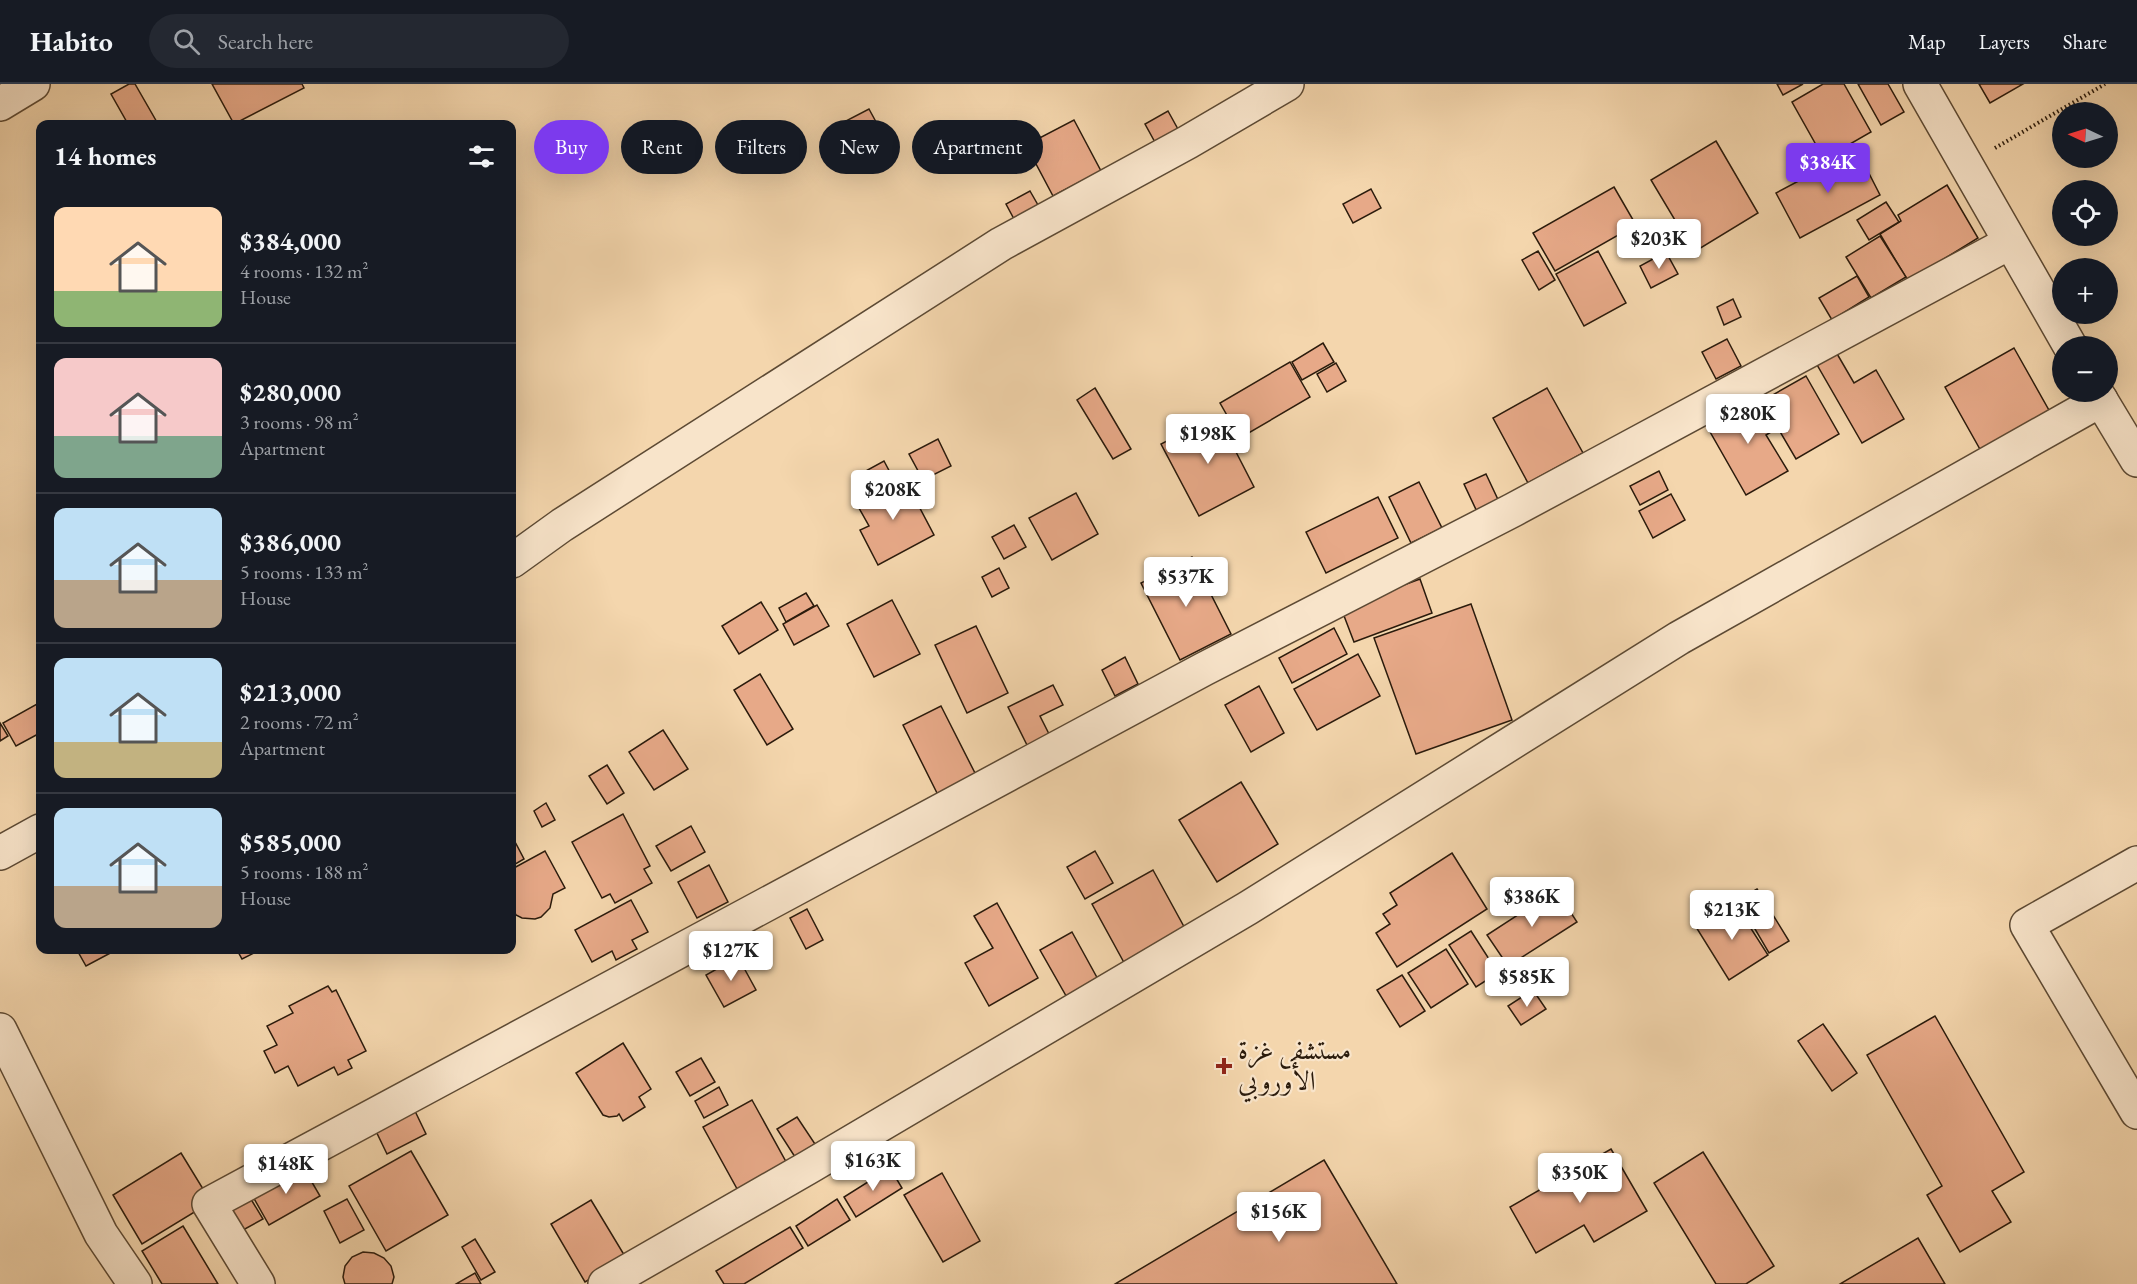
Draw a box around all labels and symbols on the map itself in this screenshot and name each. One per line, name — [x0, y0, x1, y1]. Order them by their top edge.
north arrow — [2052, 102, 2118, 168]
pin: $384K — [1786, 143, 1870, 194]
pin: $203K — [1617, 219, 1701, 270]
pin: $280K — [1706, 394, 1790, 445]
pin: $198K — [1166, 414, 1250, 465]
pin: $208K — [851, 470, 935, 521]
pin: $537K — [1144, 557, 1228, 608]
pin: $386K — [1490, 877, 1574, 928]
pin: $213K — [1690, 890, 1774, 941]
pin: $127K — [689, 931, 773, 982]
pin: $585K — [1485, 957, 1569, 1008]
place label: مستشفى غزة الأوروبي — [1238, 1032, 1351, 1103]
marker: مستشفى غزة الأوروبي — [1215, 1057, 1233, 1075]
pin: $163K — [831, 1141, 915, 1192]
pin: $148K — [244, 1144, 328, 1195]
pin: $350K — [1538, 1153, 1622, 1204]
pin: $156K — [1237, 1192, 1321, 1243]

